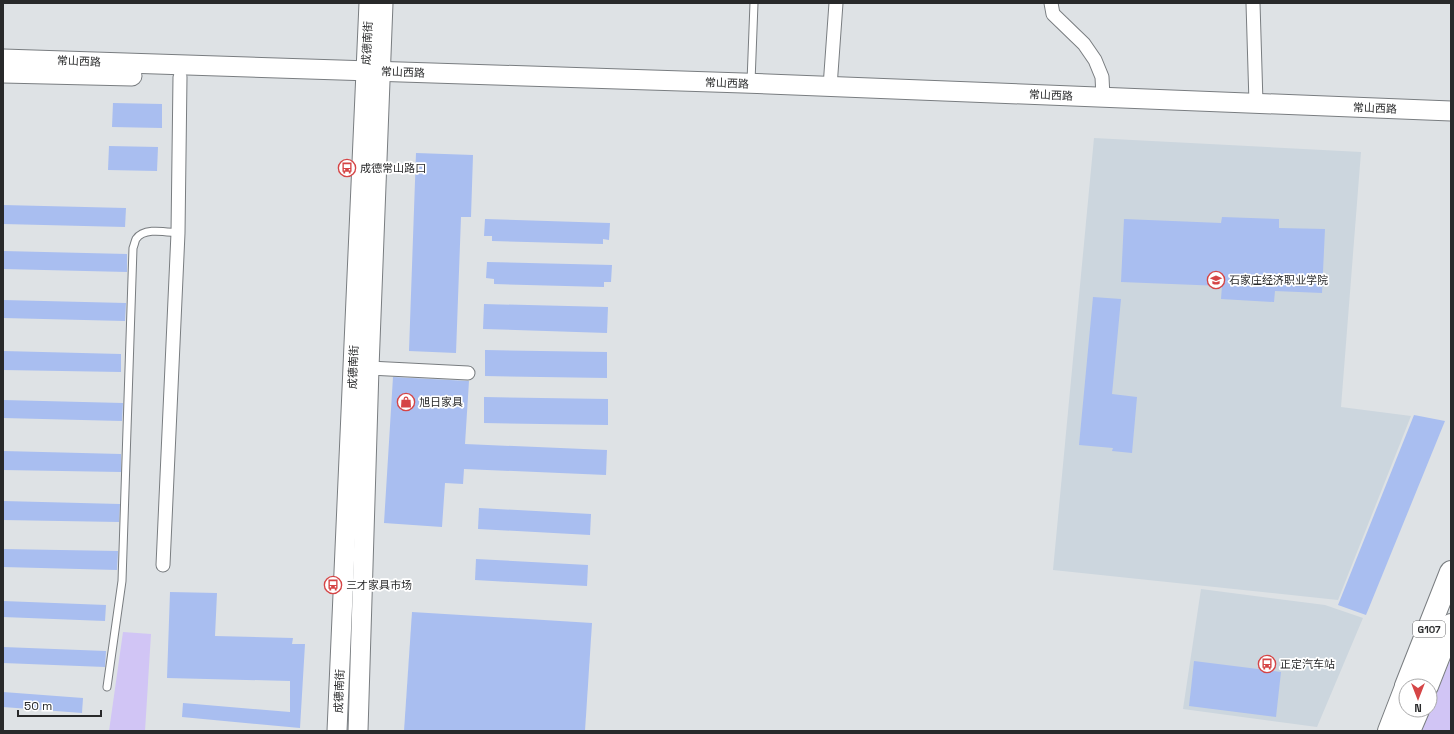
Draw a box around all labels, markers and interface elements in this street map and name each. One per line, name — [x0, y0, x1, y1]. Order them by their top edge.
street label: 成德南街 — [359, 21, 375, 65]
street label: 常山西路 — [57, 53, 101, 69]
street label: 常山西路 — [381, 64, 425, 80]
street label: 常山西路 — [705, 75, 749, 91]
street label: 常山西路 — [1029, 87, 1073, 103]
street label: 常山西路 — [1353, 100, 1397, 116]
bus stop icon: 成德常山路口 — [337, 158, 357, 178]
place label: 成德常山路口 — [360, 161, 426, 175]
school or university icon: 石家庄经济职业学院 — [1206, 270, 1226, 290]
place label: 石家庄经济职业学院 — [1229, 273, 1328, 287]
street label: 成德南街 — [345, 345, 361, 389]
shop icon: 旭日家具 — [396, 392, 416, 412]
place label: 旭日家具 — [419, 395, 463, 409]
bus stop icon: 三才家具市场 — [323, 575, 343, 595]
place label: 三才家具市场 — [346, 578, 412, 592]
road number: G107 — [1413, 621, 1445, 637]
bus stop icon: 正定汽车站 — [1257, 654, 1277, 674]
place label: 正定汽车站 — [1280, 657, 1335, 671]
street label: 成德南街 — [331, 669, 347, 713]
north arrow — [1398, 678, 1438, 718]
scale bar — [18, 692, 101, 718]
text: 50 m — [24, 698, 52, 714]
text: N — [1414, 701, 1422, 715]

